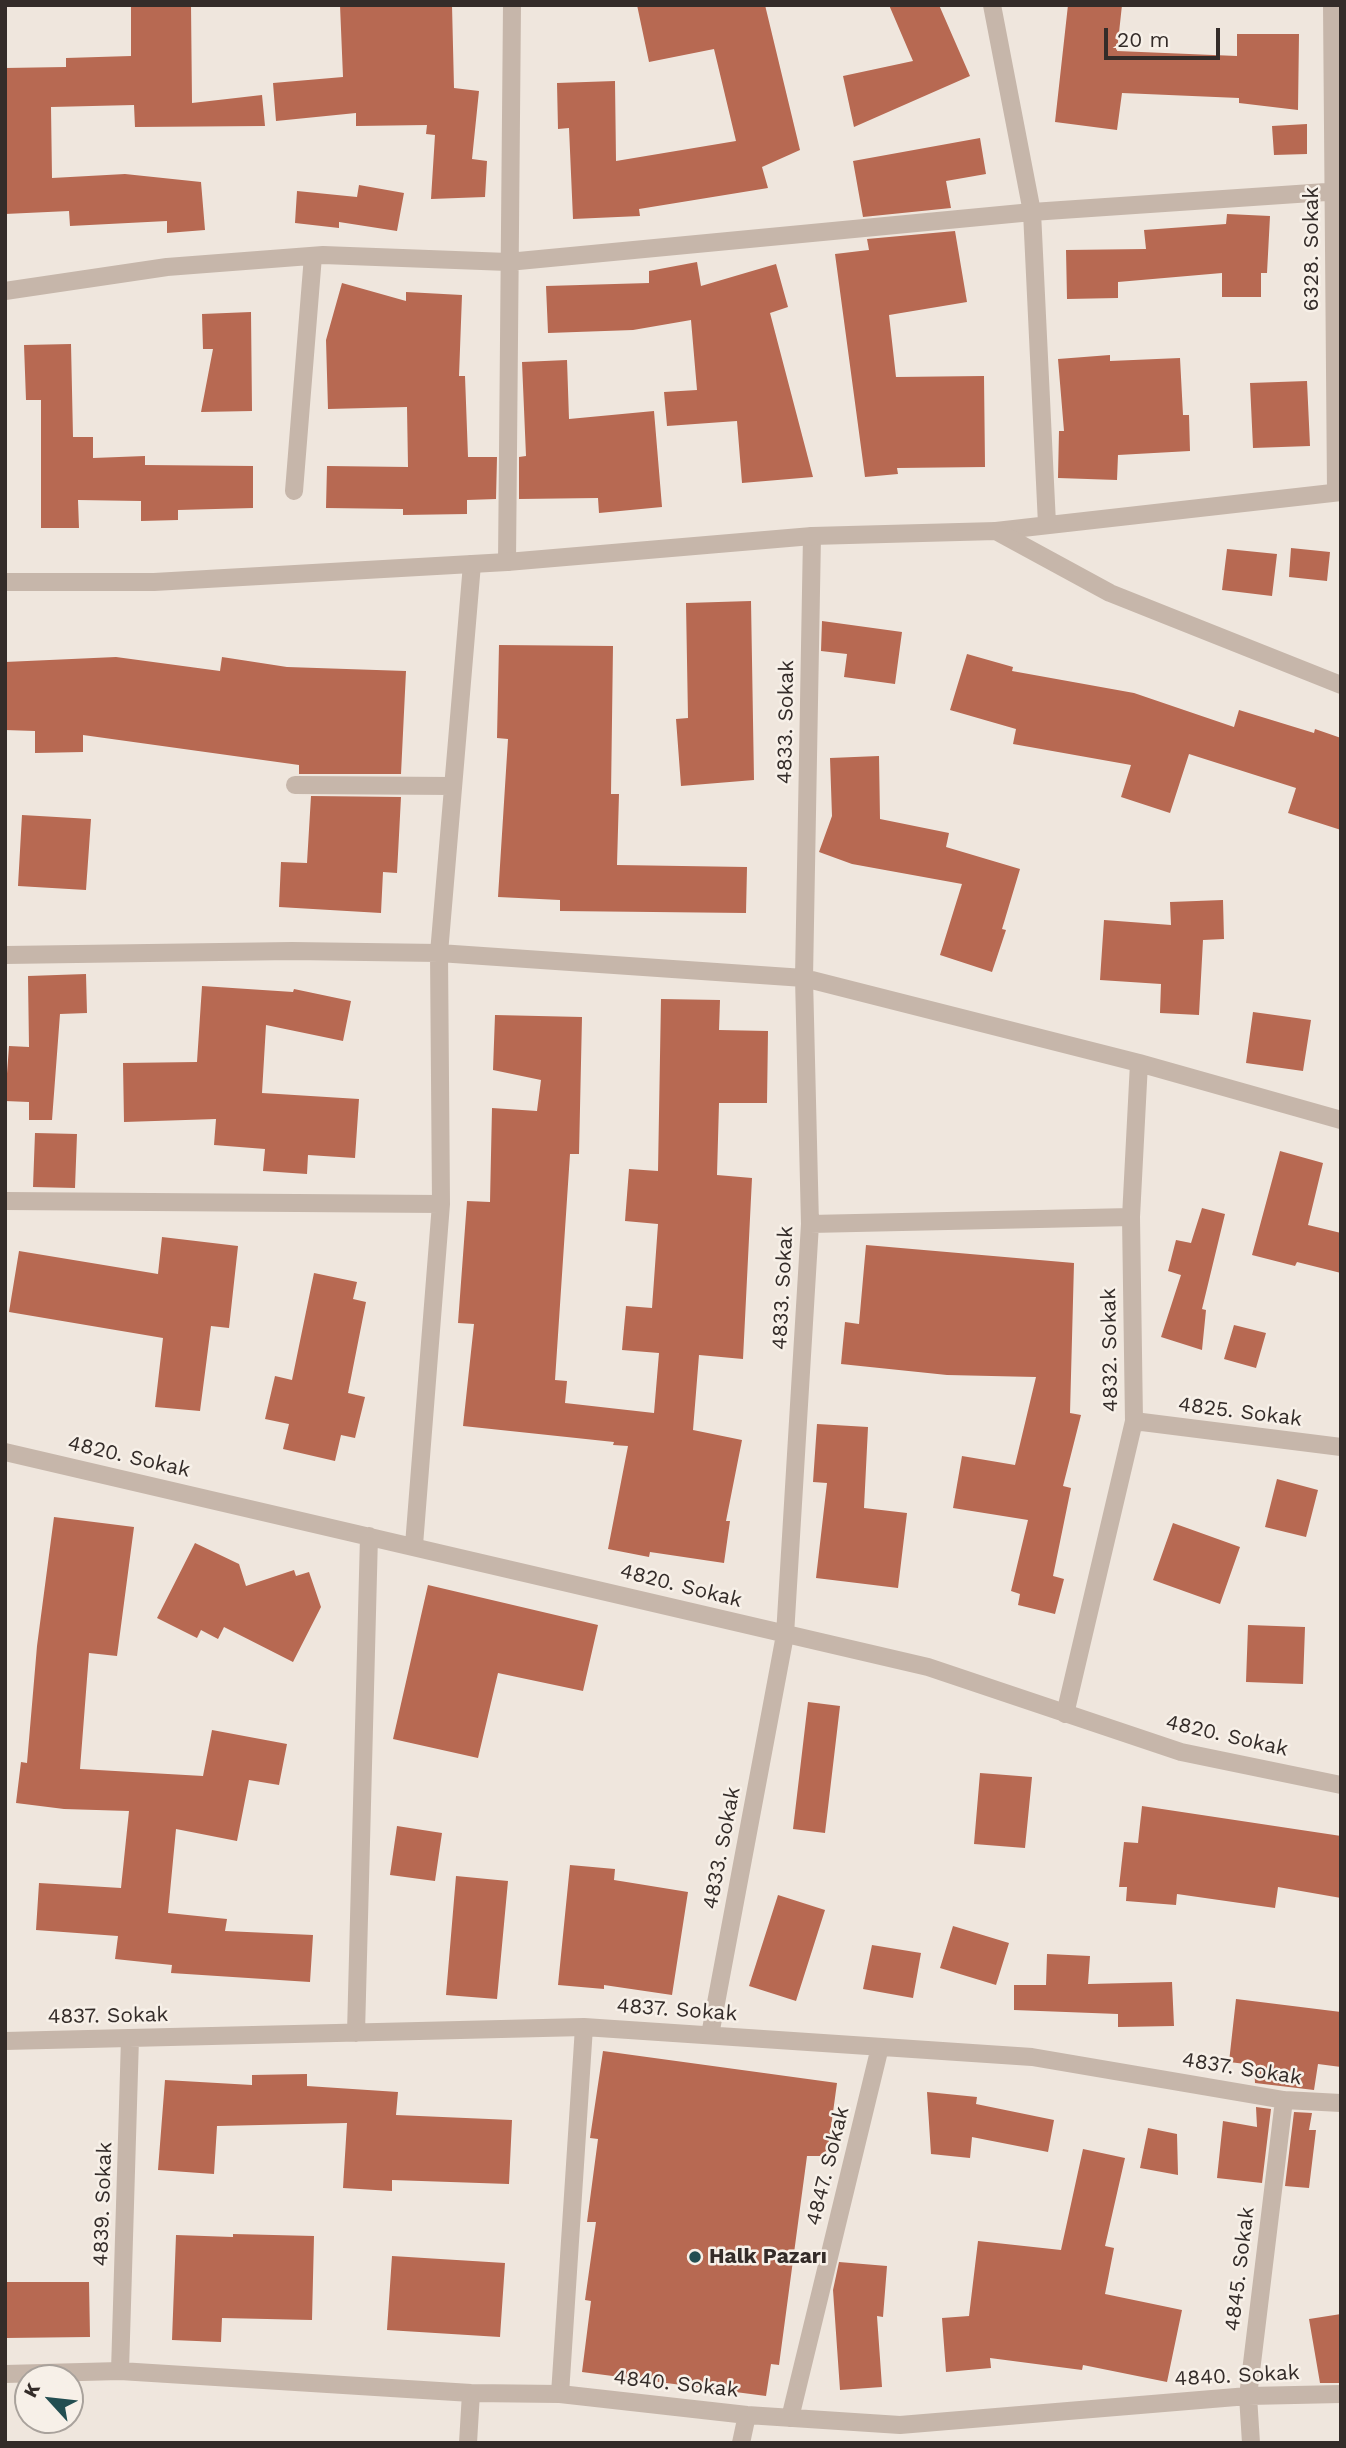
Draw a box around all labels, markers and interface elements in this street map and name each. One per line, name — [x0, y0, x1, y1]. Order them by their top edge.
scale bar — [1108, 14, 1224, 58]
text: 20 m — [1117, 27, 1169, 52]
street label: 6328. Sokak — [1299, 187, 1325, 311]
street label: 4833. Sokak — [772, 660, 800, 784]
street label: 4833. Sokak — [767, 1225, 799, 1351]
street label: 4832. Sokak — [1096, 1288, 1124, 1412]
street label: 4825. Sokak — [1177, 1392, 1303, 1432]
street label: 4820. Sokak — [65, 1431, 193, 1483]
street label: 4820. Sokak — [617, 1559, 745, 1613]
street label: 4820. Sokak — [1163, 1710, 1291, 1762]
street label: 4833. Sokak — [698, 1785, 746, 1911]
street label: 4837. Sokak — [616, 1993, 738, 2027]
street label: 4837. Sokak — [47, 2002, 169, 2030]
street label: 4837. Sokak — [1180, 2047, 1304, 2091]
street label: 4847. Sokak — [801, 2104, 855, 2228]
street label: 4839. Sokak — [88, 2141, 118, 2267]
street label: 4845. Sokak — [1220, 2205, 1260, 2333]
place label: Halk Pazarı — [709, 2244, 827, 2270]
marker: Halk Pazarı — [687, 2249, 703, 2265]
street label: 4840. Sokak — [1174, 2360, 1300, 2392]
north arrow — [14, 2364, 84, 2434]
street label: 4840. Sokak — [612, 2365, 740, 2403]
text: K — [18, 2379, 45, 2401]

